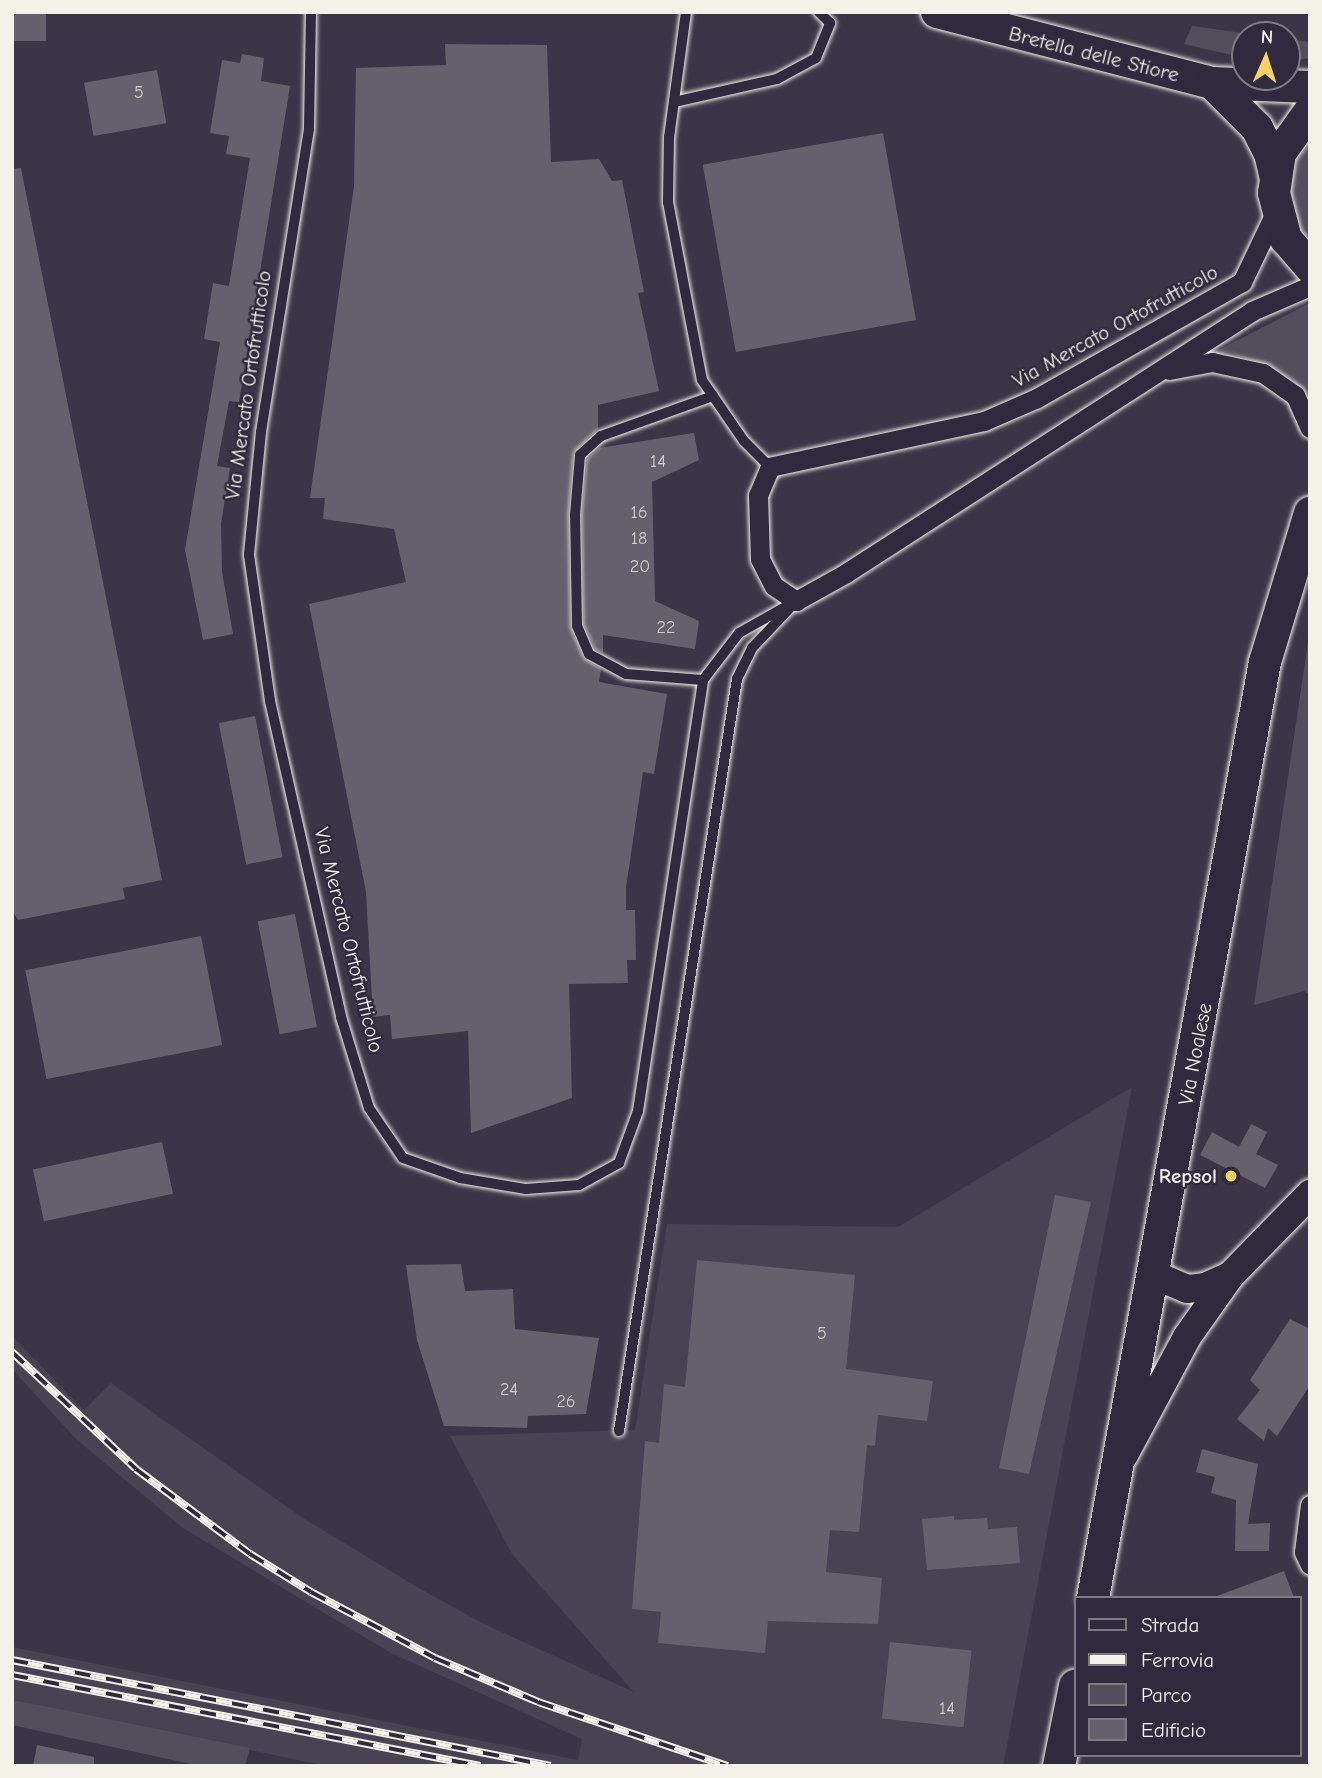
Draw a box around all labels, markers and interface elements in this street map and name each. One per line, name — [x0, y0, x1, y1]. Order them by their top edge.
street label: Bretella delle Stiore — [1006, 21, 1182, 87]
north arrow — [1231, 21, 1301, 91]
text: N — [1260, 26, 1274, 48]
house number: 5 — [134, 82, 144, 104]
street label: Via Mercato Ortofrutticolo — [1008, 259, 1222, 393]
street label: Via Mercato Ortofrutticolo — [219, 269, 277, 501]
house number: 14 — [650, 451, 666, 473]
house number: 16 — [631, 502, 647, 524]
house number: 18 — [631, 528, 647, 550]
house number: 20 — [630, 556, 650, 578]
house number: 22 — [657, 617, 675, 639]
street label: Via Mercato Ortofrutticolo — [309, 825, 389, 1055]
street label: Via Noalese — [1173, 1001, 1217, 1107]
place label: Repsol — [1159, 1163, 1217, 1189]
marker: Repsol — [1223, 1168, 1239, 1184]
house number: 5 — [817, 1323, 827, 1345]
house number: 24 — [500, 1379, 518, 1401]
house number: 26 — [556, 1391, 576, 1413]
legend — [1074, 1596, 1301, 1757]
text: Strada — [1141, 1613, 1199, 1637]
text: Ferrovia — [1141, 1648, 1214, 1672]
text: Parco — [1141, 1683, 1192, 1707]
house number: 14 — [939, 1698, 955, 1720]
text: Edificio — [1141, 1718, 1206, 1742]

